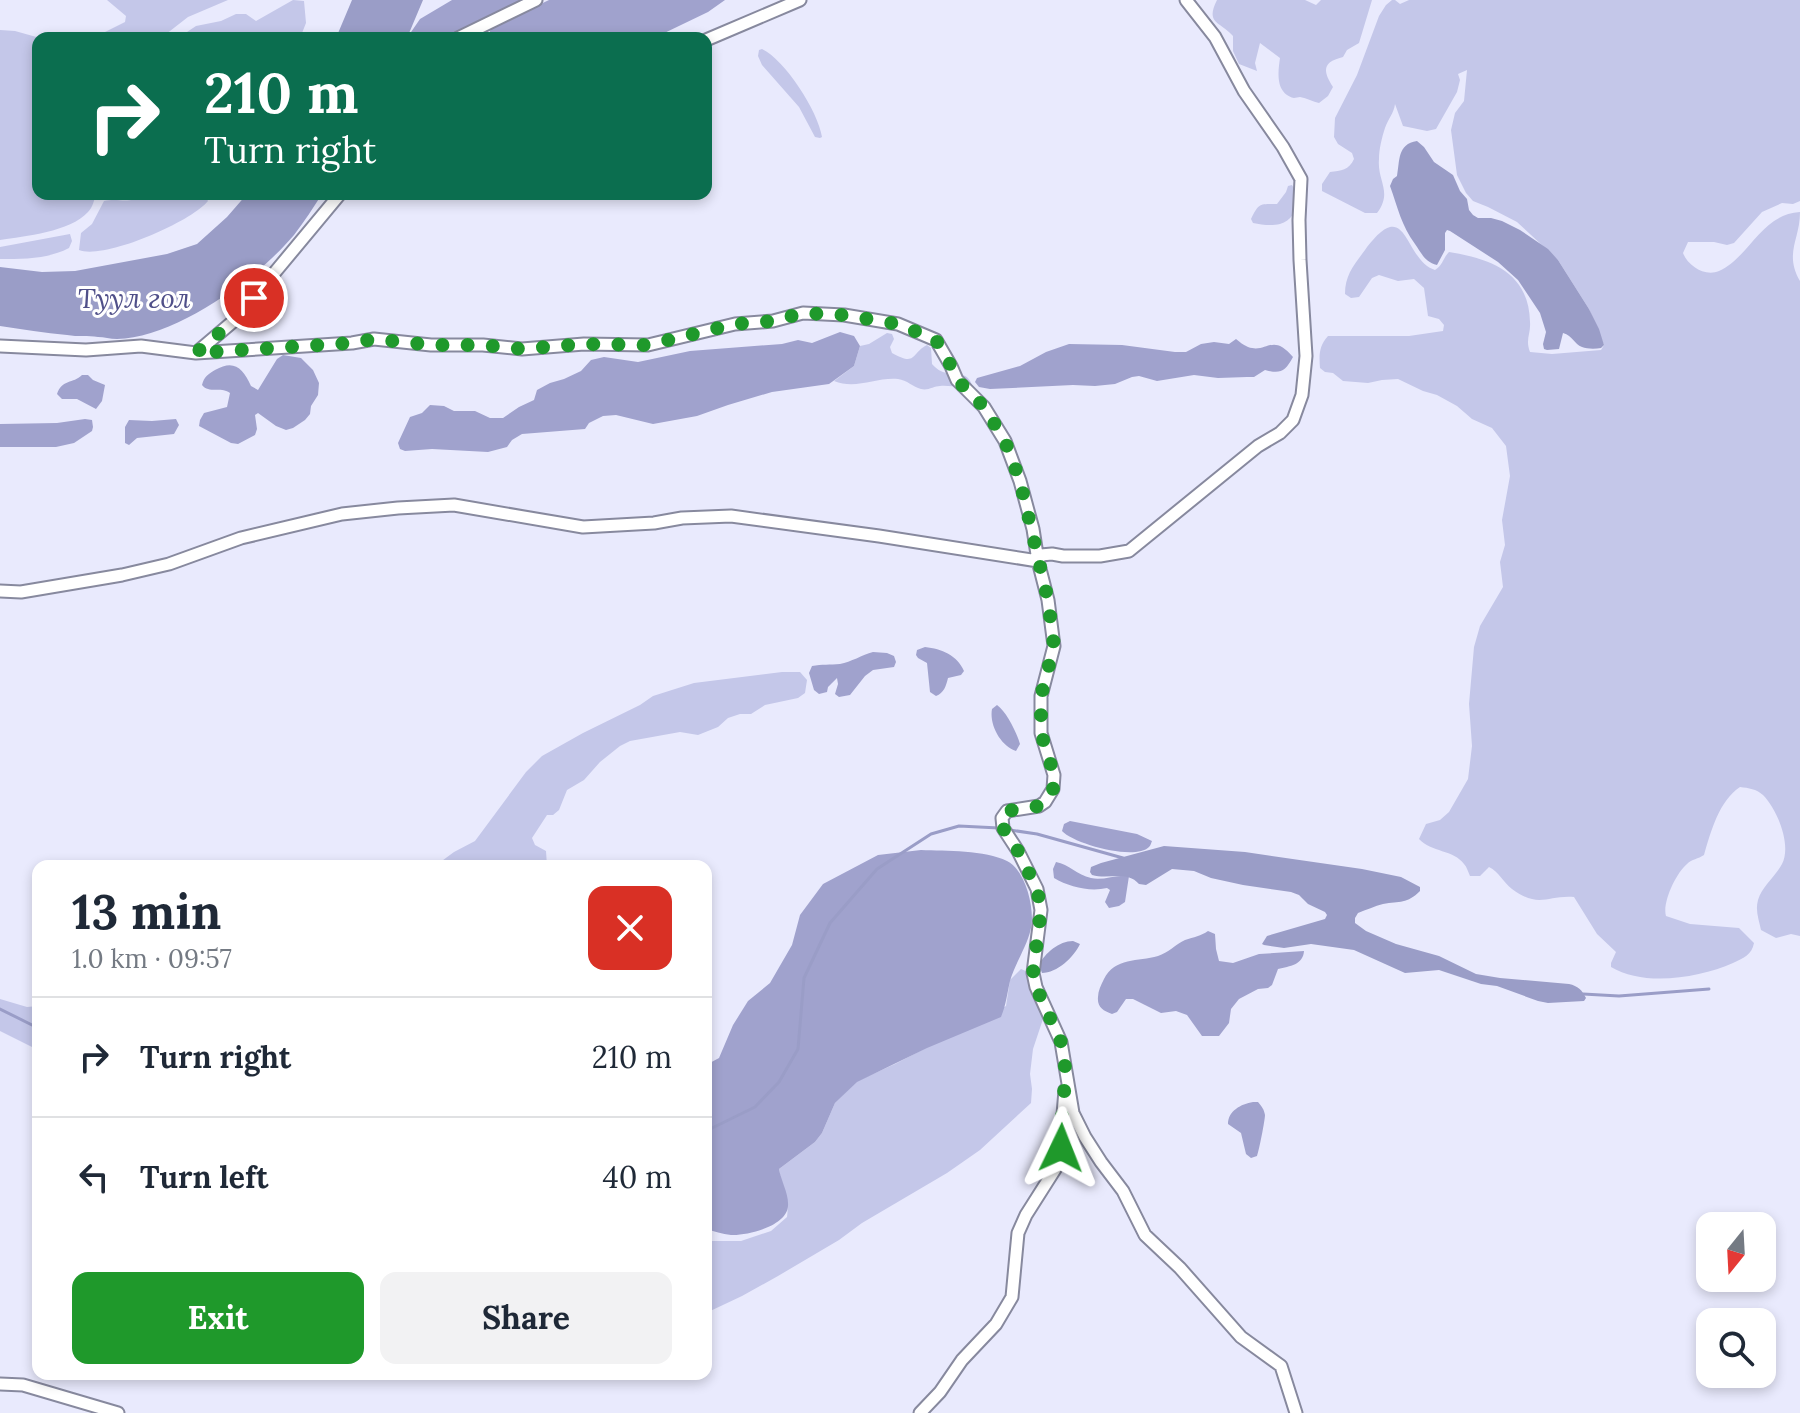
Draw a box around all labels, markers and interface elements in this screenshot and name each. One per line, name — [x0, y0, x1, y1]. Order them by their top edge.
text: 210 m — [204, 57, 358, 128]
icon: right — [72, 64, 176, 168]
text: Turn right — [204, 127, 377, 173]
pin — [220, 264, 288, 332]
icon: arrive — [232, 276, 276, 320]
water label: Туул гол — [78, 280, 190, 316]
text: 13 min — [72, 881, 221, 942]
button: close — [588, 886, 672, 970]
text: 1.0 km · 09:57 — [72, 942, 232, 975]
icon: right — [72, 1035, 116, 1079]
text: Turn right — [140, 1038, 291, 1076]
text: 210 m — [592, 1038, 672, 1076]
position arrow — [1019, 1106, 1103, 1190]
icon: left — [72, 1155, 116, 1199]
text: Turn left — [140, 1158, 268, 1196]
text: 40 m — [602, 1158, 672, 1196]
north arrow — [1696, 1212, 1776, 1292]
map controls — [1696, 1212, 1776, 1388]
button: Exit — [72, 1272, 364, 1364]
button: Share — [380, 1272, 672, 1364]
button: search — [1696, 1308, 1776, 1388]

